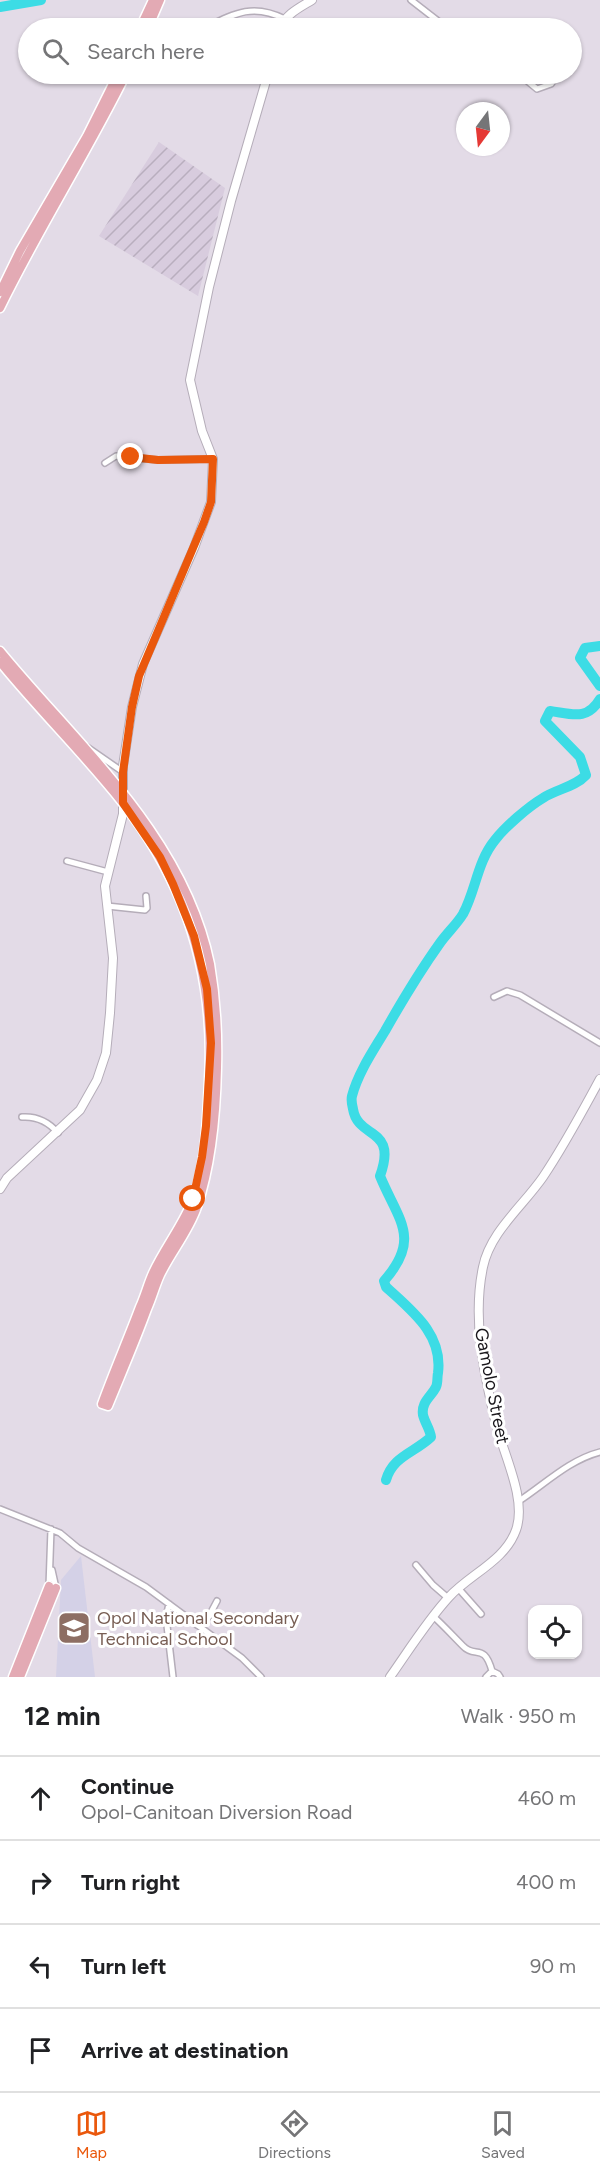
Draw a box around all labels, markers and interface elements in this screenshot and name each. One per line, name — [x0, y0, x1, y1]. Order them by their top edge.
search box — [18, 18, 582, 84]
icon: search — [39, 35, 72, 68]
text: Search here — [87, 38, 205, 65]
north arrow — [456, 102, 510, 156]
route end — [117, 443, 143, 469]
route start — [179, 1185, 205, 1211]
street label: Gamolo Street — [470, 1326, 514, 1446]
map controls — [528, 1605, 582, 1659]
button: locate — [528, 1605, 582, 1659]
place label: Opol National Secondary Technical School — [97, 1607, 300, 1650]
school or university icon: Opol National Secondary Technical School — [56, 1610, 92, 1646]
text: 12 min — [24, 1700, 100, 1732]
text: Walk · 950 m — [461, 1704, 576, 1728]
text: Continue — [81, 1773, 174, 1800]
icon: ahead — [24, 1782, 57, 1815]
text: 460 m — [517, 1786, 576, 1810]
text: Opol-Canitoan Diversion Road — [81, 1800, 352, 1824]
icon: right — [24, 1866, 57, 1899]
text: Turn right — [81, 1869, 180, 1896]
text: 400 m — [516, 1870, 576, 1894]
icon: left — [24, 1950, 57, 1983]
text: Turn left — [81, 1953, 167, 1980]
text: 90 m — [530, 1954, 576, 1978]
icon: arrive — [24, 2034, 57, 2067]
text: Arrive at destination — [81, 2037, 289, 2064]
tab: Map — [75, 2107, 108, 2162]
tab: Directions — [258, 2107, 331, 2162]
tab: Saved — [481, 2107, 525, 2162]

